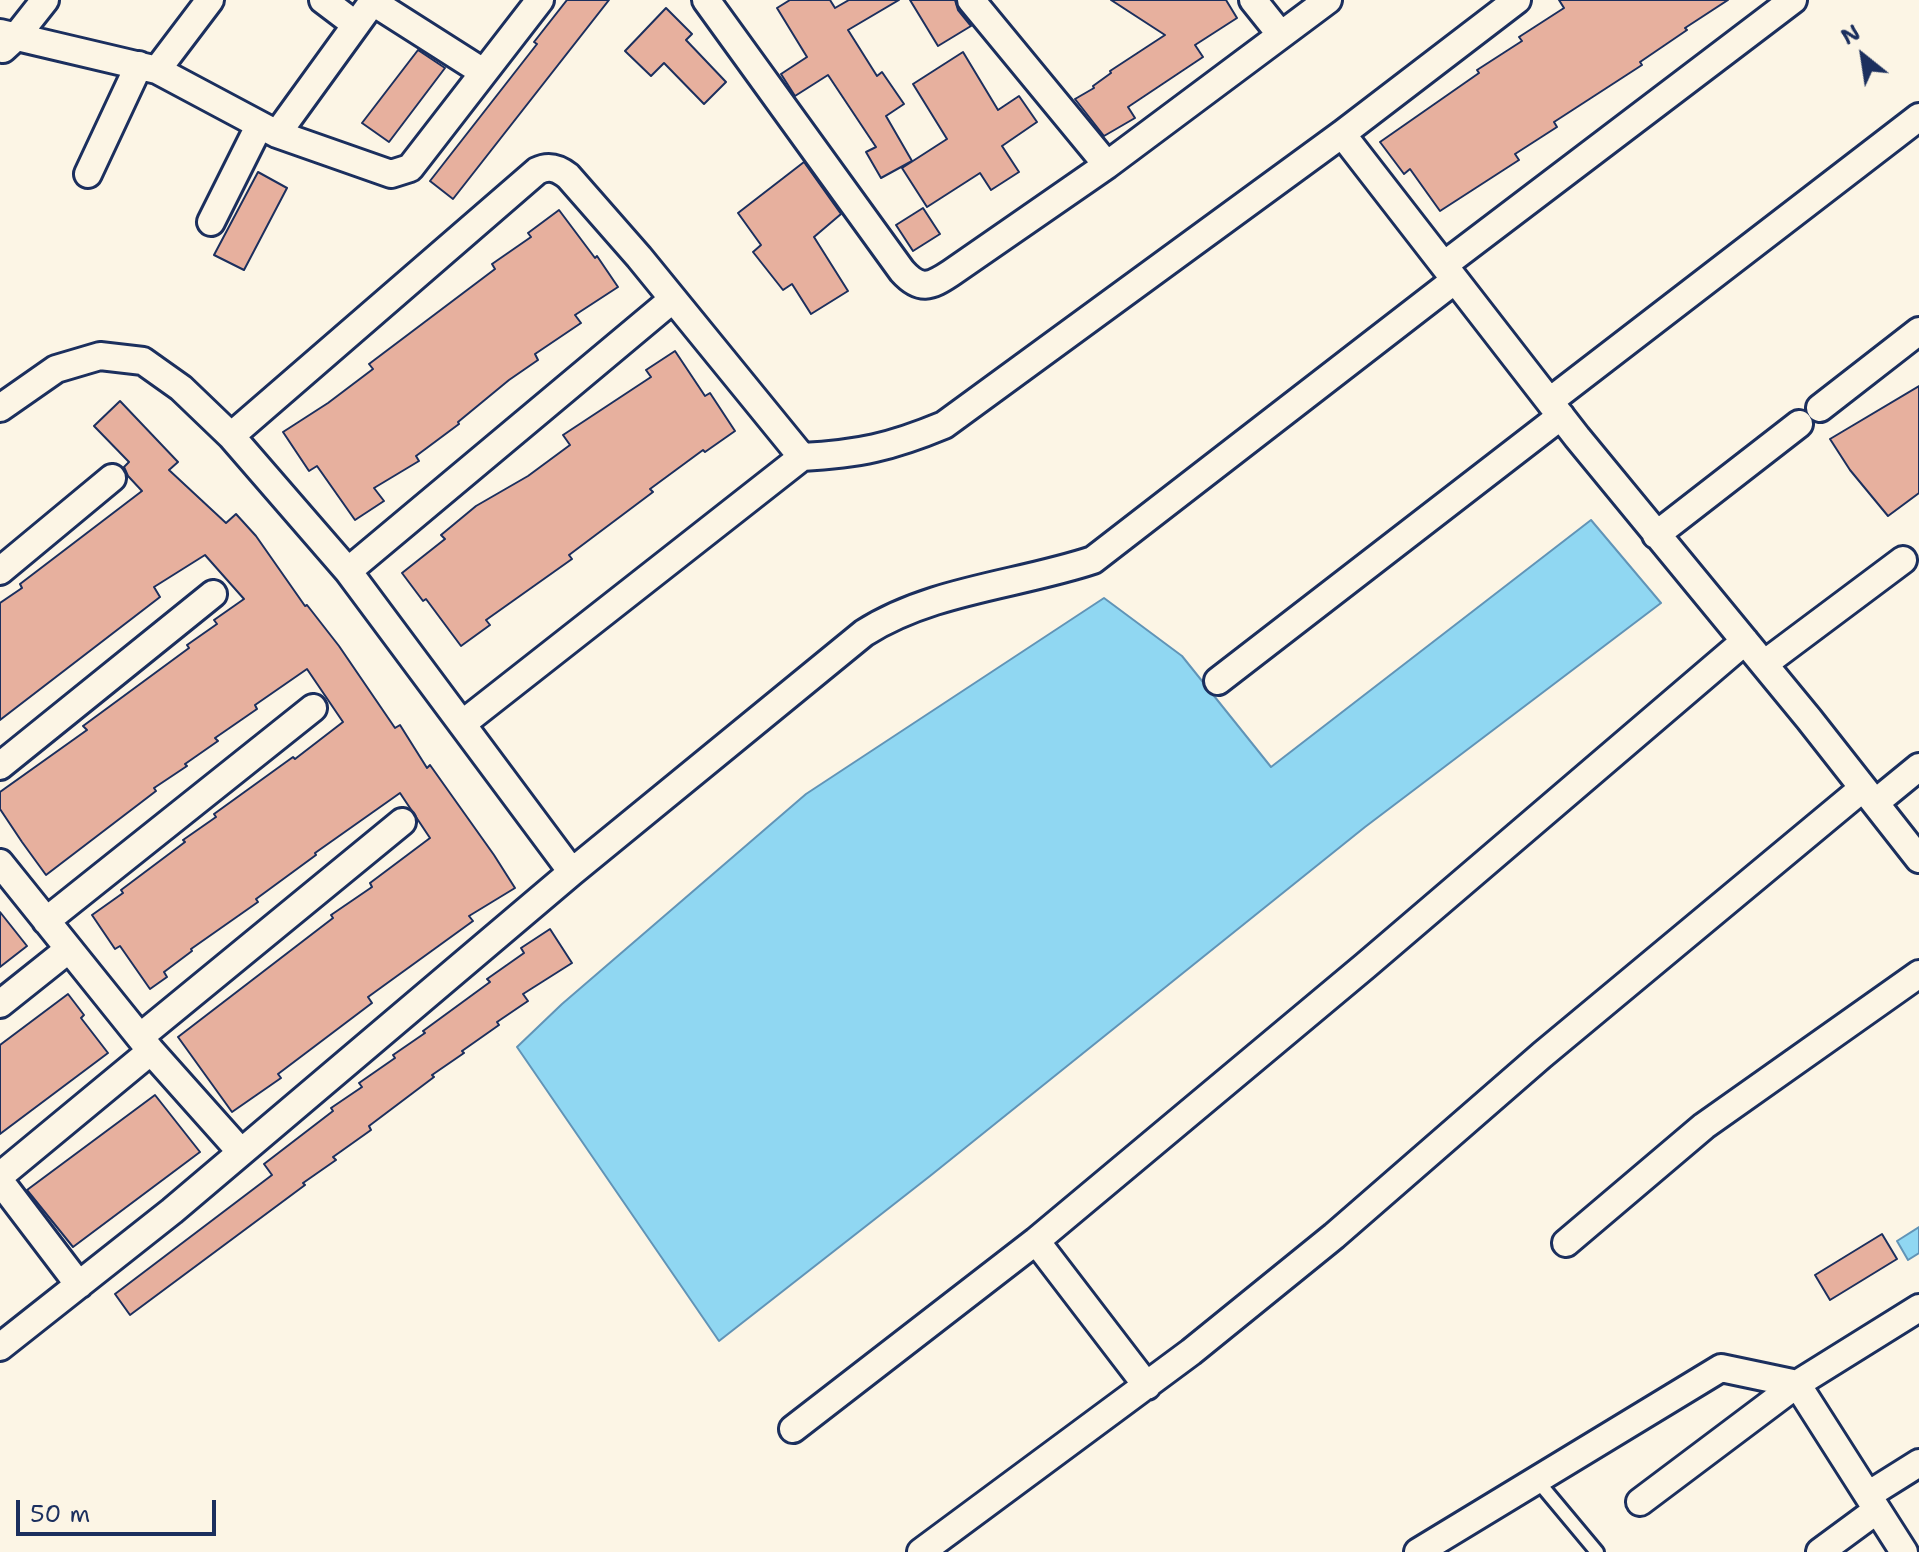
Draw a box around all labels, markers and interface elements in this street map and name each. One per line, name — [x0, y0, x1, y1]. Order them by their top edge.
north arrow — [1823, 16, 1903, 96]
text: N — [1836, 18, 1866, 52]
scale bar — [20, 1484, 220, 1534]
text: 50 m — [30, 1498, 90, 1530]

